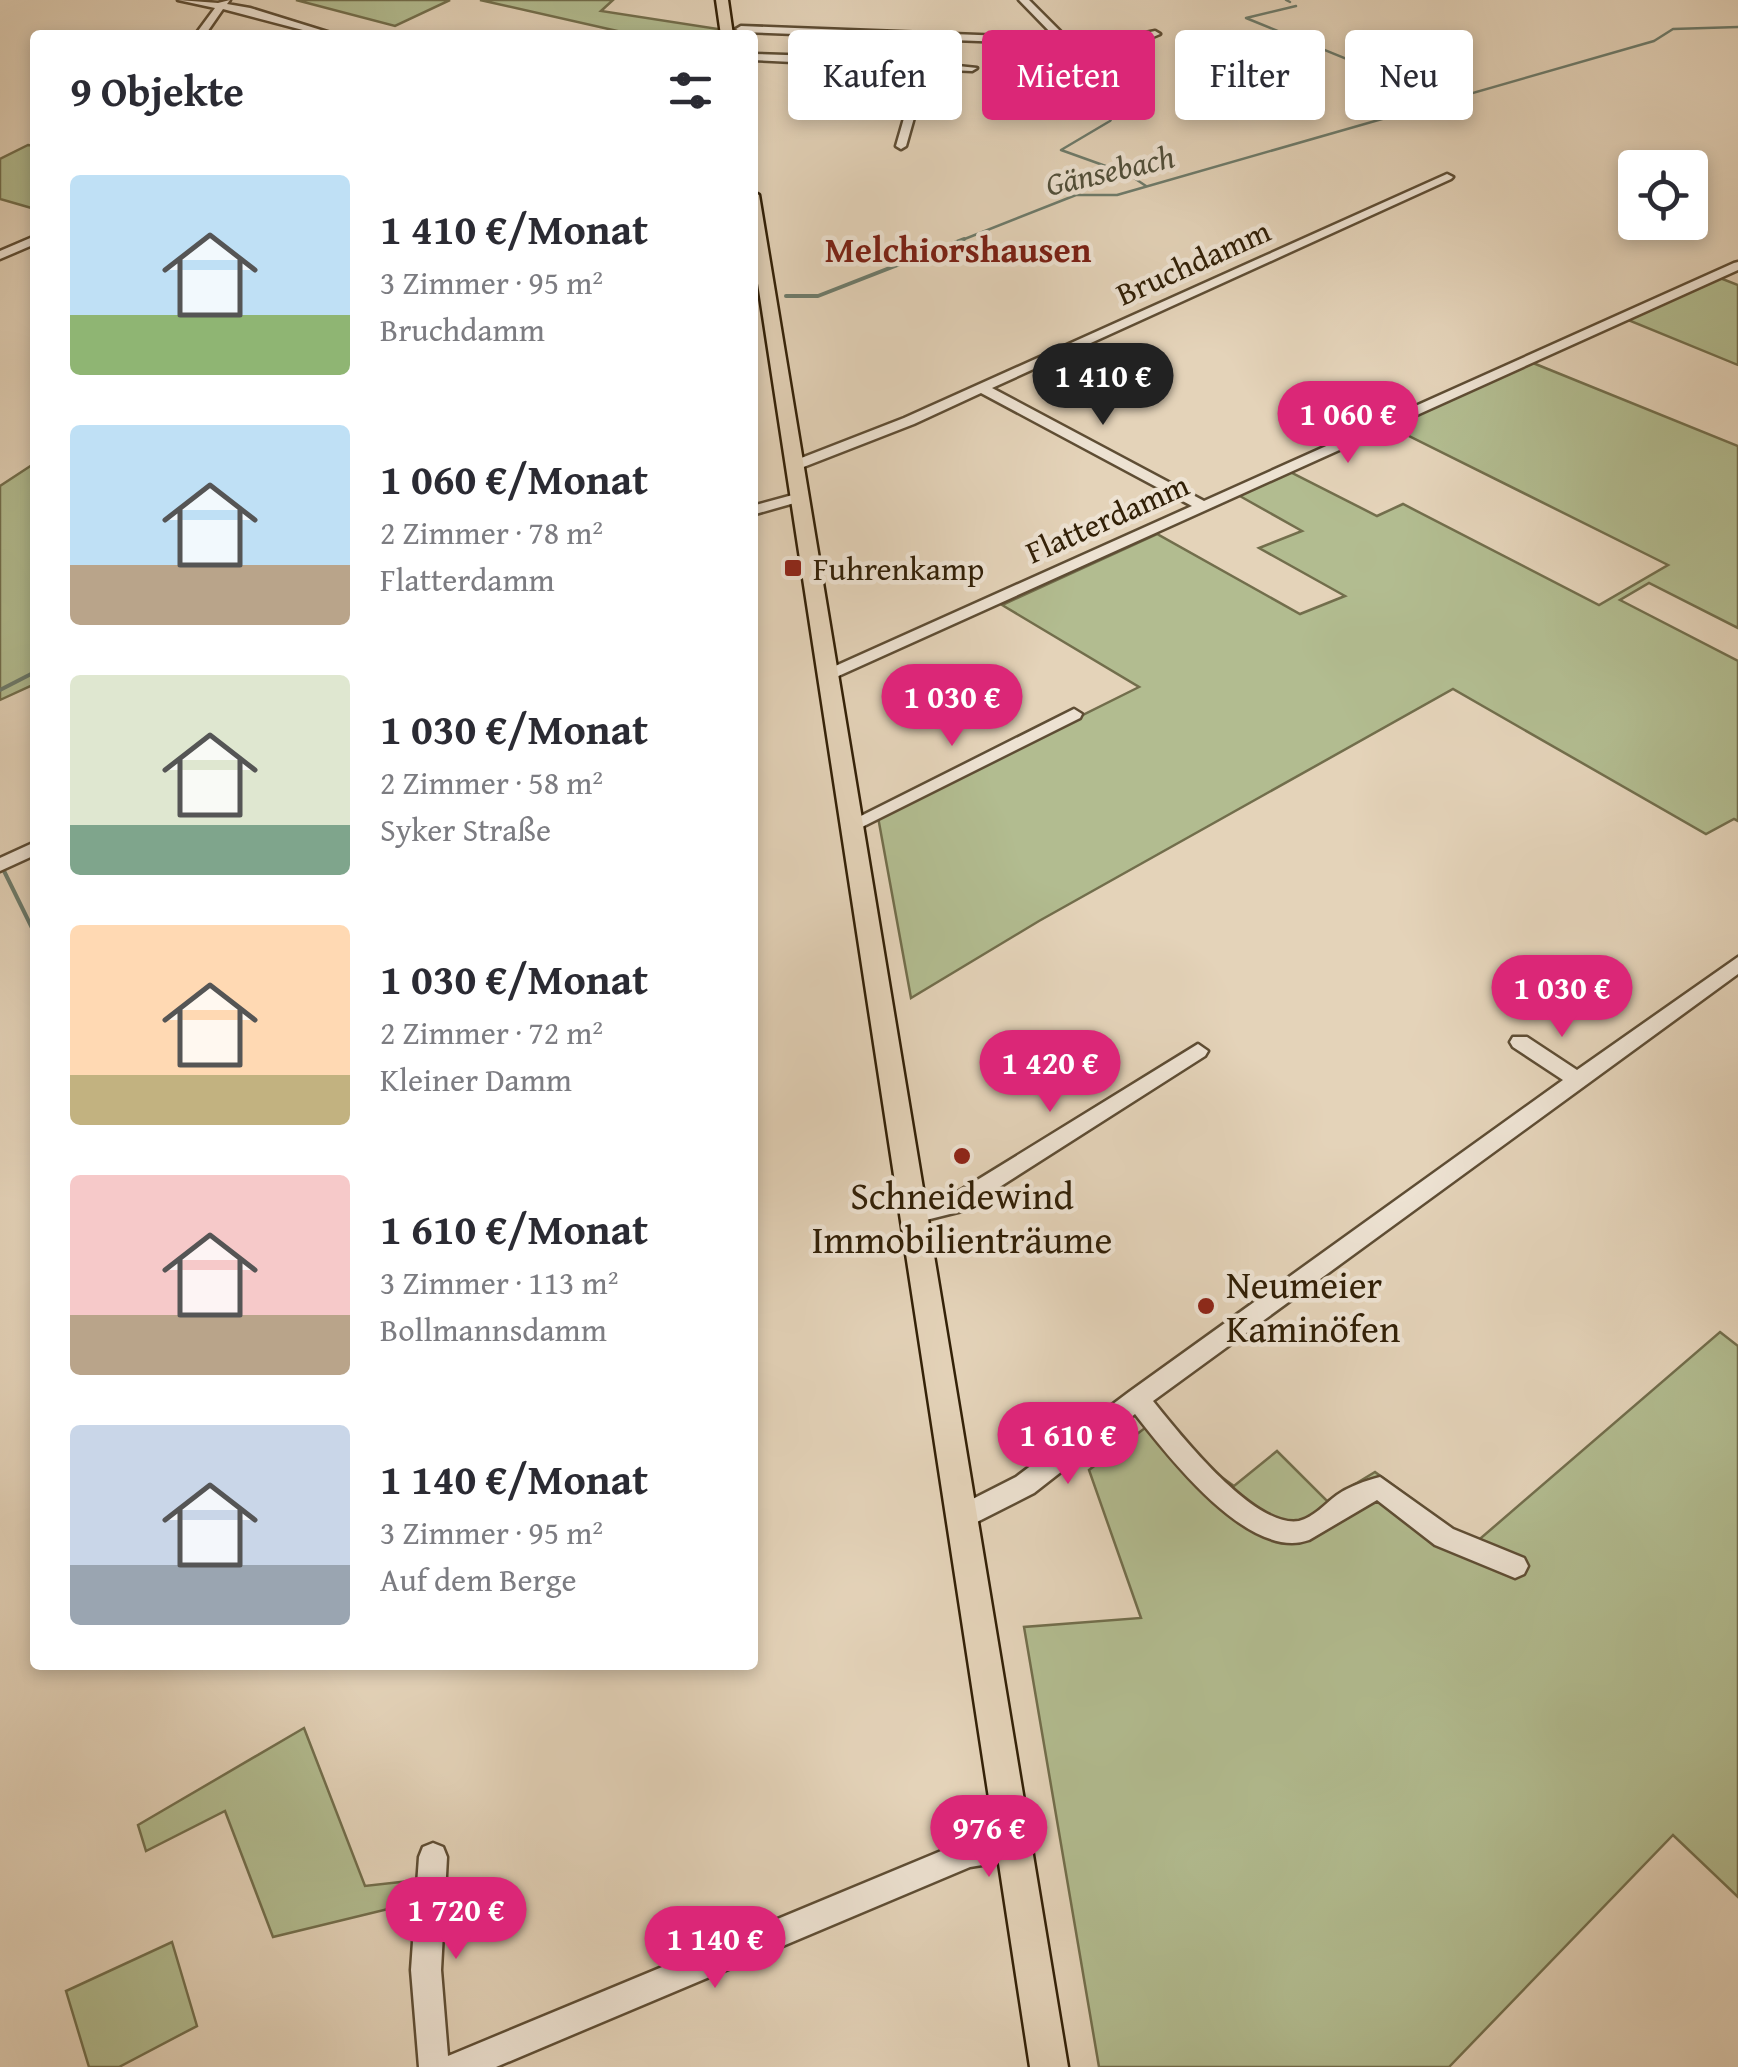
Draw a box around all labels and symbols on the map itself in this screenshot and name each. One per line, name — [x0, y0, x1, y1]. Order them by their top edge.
water label: Gänsebach — [1041, 132, 1179, 208]
street label: Bruchdamm — [1108, 207, 1278, 317]
district label: Melchiorshausen — [825, 224, 1092, 275]
pin: 1 410 € — [1011, 343, 1195, 428]
pin: 1 060 € — [1256, 381, 1440, 466]
street label: Flatterdamm — [1018, 461, 1196, 575]
place label: Fuhrenkamp — [813, 545, 984, 592]
marker: Fuhrenkamp — [782, 557, 804, 579]
pin: 1 030 € — [860, 664, 1044, 749]
pin: 1 030 € — [1470, 955, 1654, 1040]
pin: 1 420 € — [958, 1030, 1142, 1115]
marker: Schneidewind Immobilienträume — [951, 1145, 973, 1167]
place label: Schneidewind Immobilienträume — [812, 1167, 1112, 1267]
place label: Neumeier Kaminöfen — [1226, 1256, 1400, 1356]
marker: Neumeier Kaminöfen — [1195, 1295, 1217, 1317]
pin: 1 610 € — [976, 1402, 1160, 1487]
pin: 976 € — [919, 1795, 1059, 1880]
pin: 1 720 € — [364, 1877, 548, 1962]
pin: 1 140 € — [623, 1906, 807, 1991]

